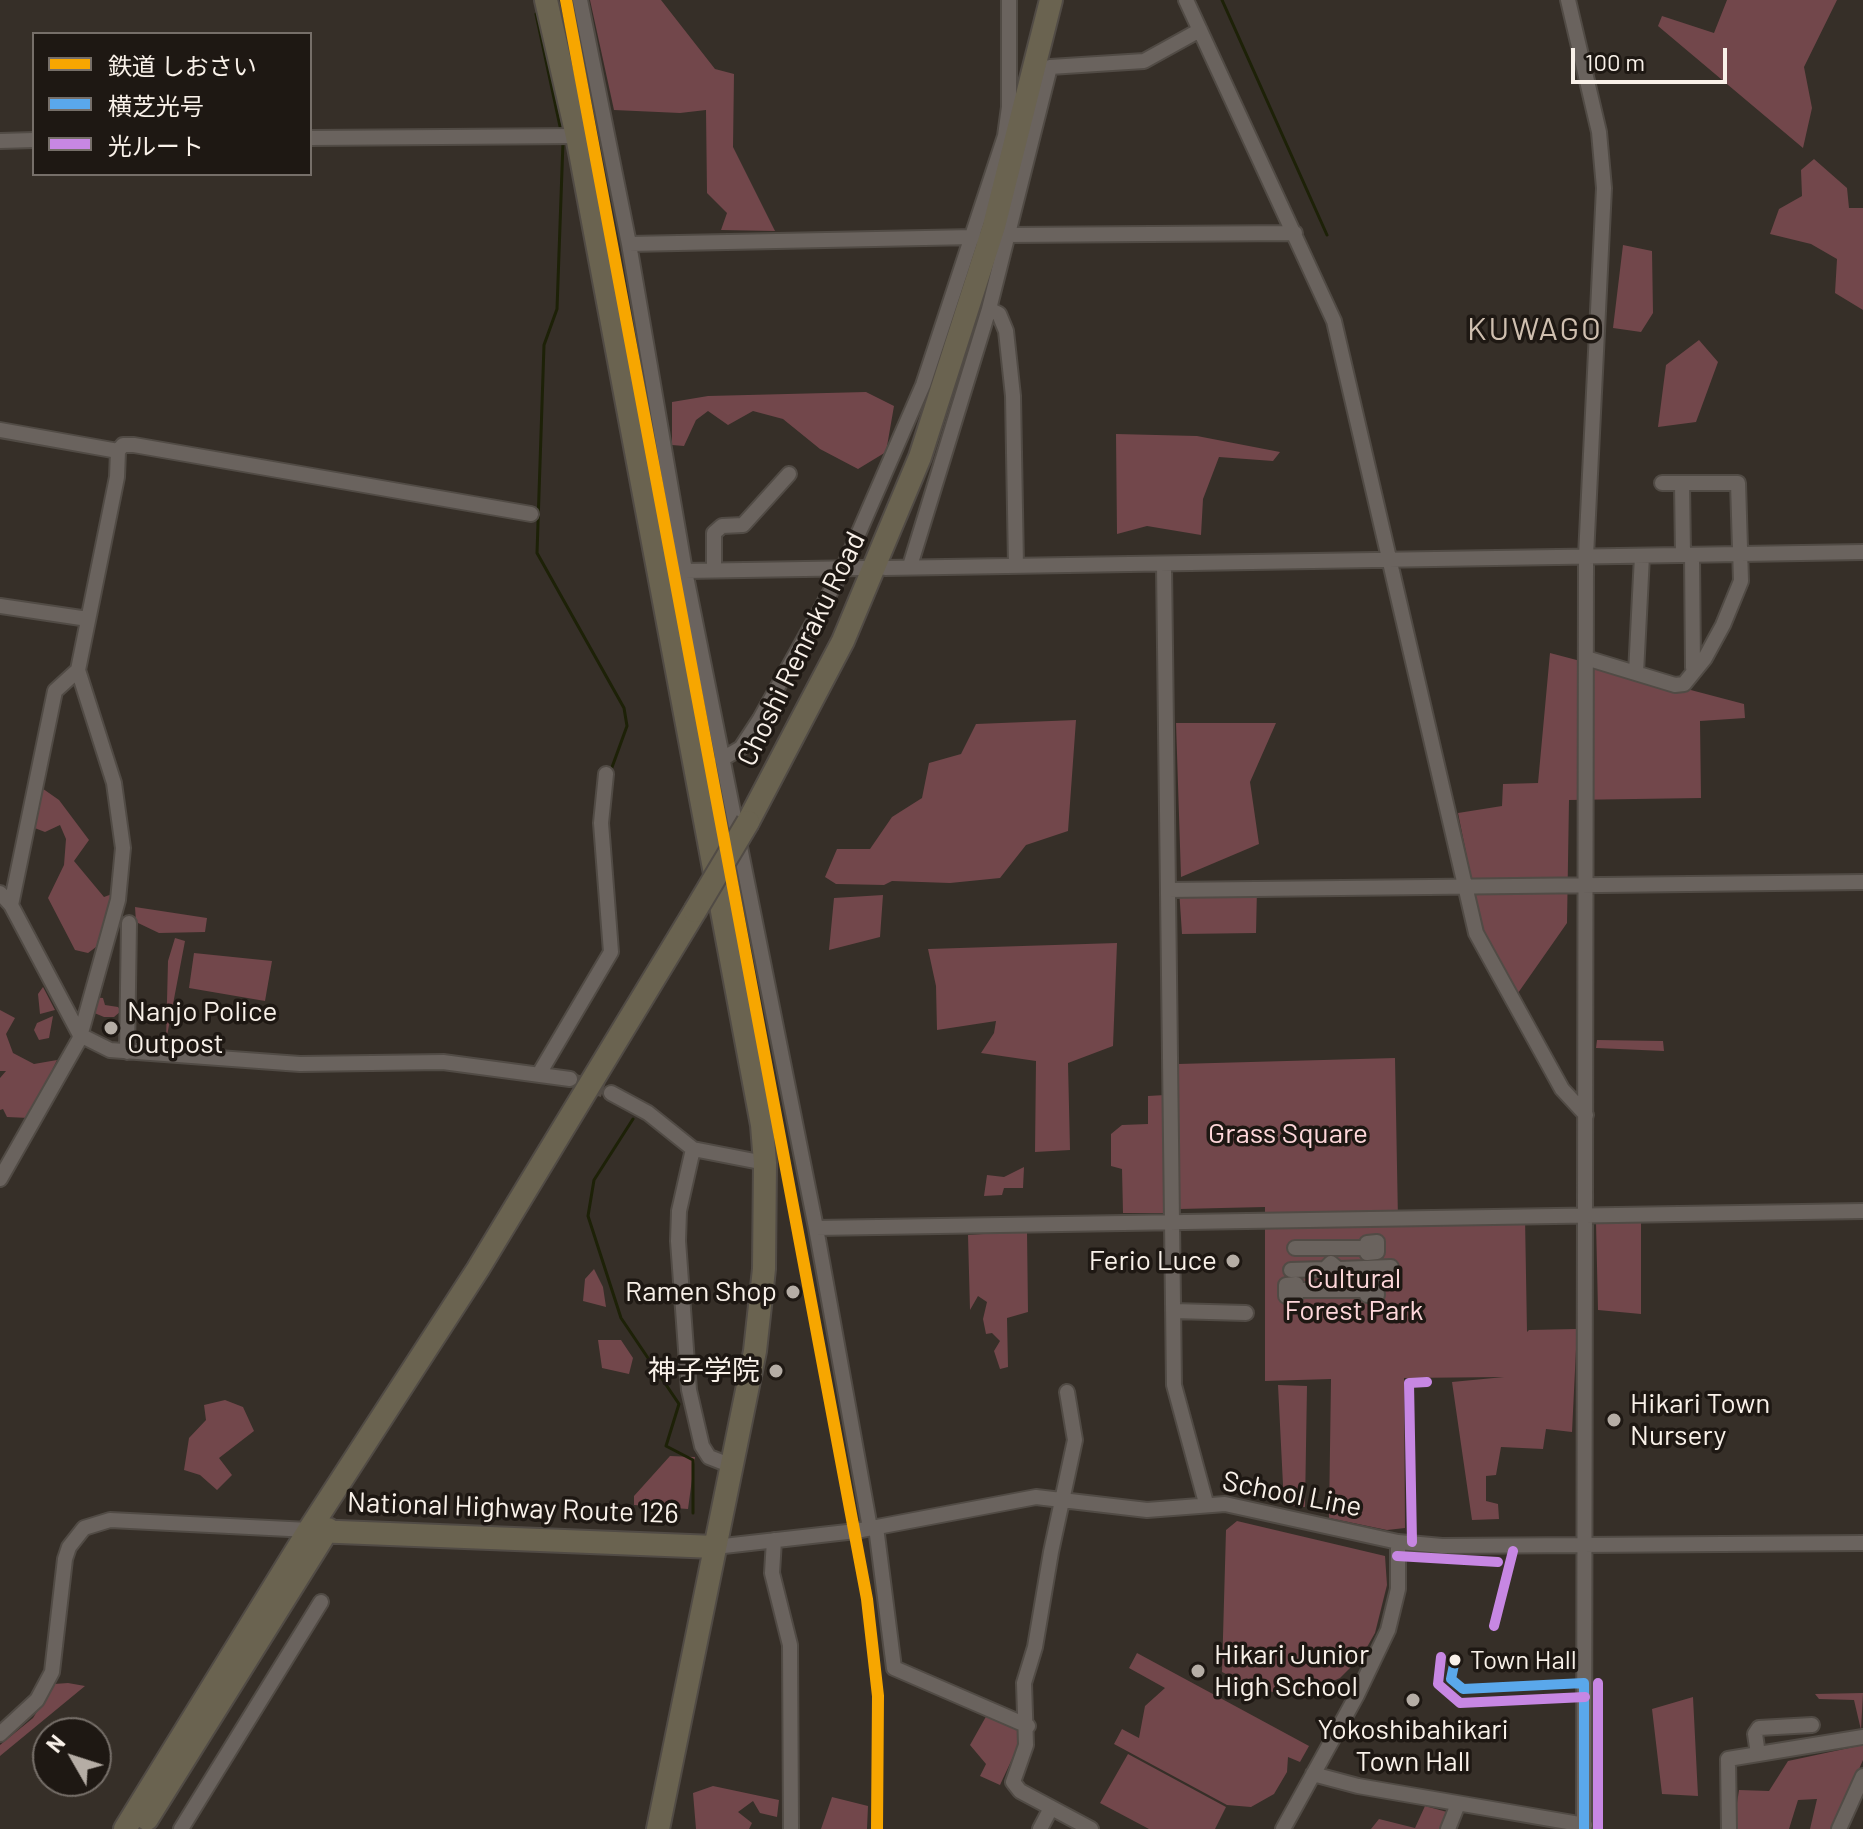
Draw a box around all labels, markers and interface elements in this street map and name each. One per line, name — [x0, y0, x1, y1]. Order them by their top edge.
legend — [32, 32, 312, 176]
scale bar — [1575, 32, 1731, 82]
text: 100 m — [1585, 47, 1645, 76]
text: 鉄道 しおさい — [108, 51, 257, 80]
text: 横芝光号 — [108, 91, 204, 120]
text: 光ルート — [108, 131, 204, 160]
district label: KUWAGO — [1467, 310, 1603, 348]
street label: Choshi Renraku Road — [730, 526, 872, 772]
place label: Nanjo Police Outpost — [127, 995, 277, 1061]
marker: Nanjo Police Outpost — [102, 1019, 120, 1037]
park label: Grass Square — [1208, 1117, 1368, 1151]
place label: Ferio Luce — [1089, 1244, 1217, 1278]
marker: Ferio Luce — [1224, 1252, 1242, 1270]
park label: Cultural Forest Park — [1284, 1262, 1424, 1328]
place label: Ramen Shop — [625, 1275, 777, 1309]
marker: Ramen Shop — [784, 1283, 802, 1301]
place label: 神子学院 — [648, 1354, 760, 1388]
marker: 神子学院 — [767, 1362, 785, 1380]
place label: Hikari Town Nursery — [1630, 1387, 1770, 1453]
marker: Hikari Town Nursery — [1605, 1411, 1623, 1429]
street label: School Line — [1219, 1464, 1365, 1524]
street label: National Highway Route 126 — [347, 1485, 679, 1531]
place label: Hikari Junior High School — [1214, 1638, 1369, 1704]
place label: Town Hall — [1470, 1644, 1577, 1676]
marker: Town Hall — [1447, 1652, 1463, 1668]
marker: Hikari Junior High School — [1189, 1662, 1207, 1680]
marker: Yokoshibahikari Town Hall — [1404, 1691, 1422, 1709]
place label: Yokoshibahikari Town Hall — [1317, 1713, 1509, 1779]
north arrow — [32, 1717, 112, 1797]
text: N — [40, 1729, 70, 1757]

